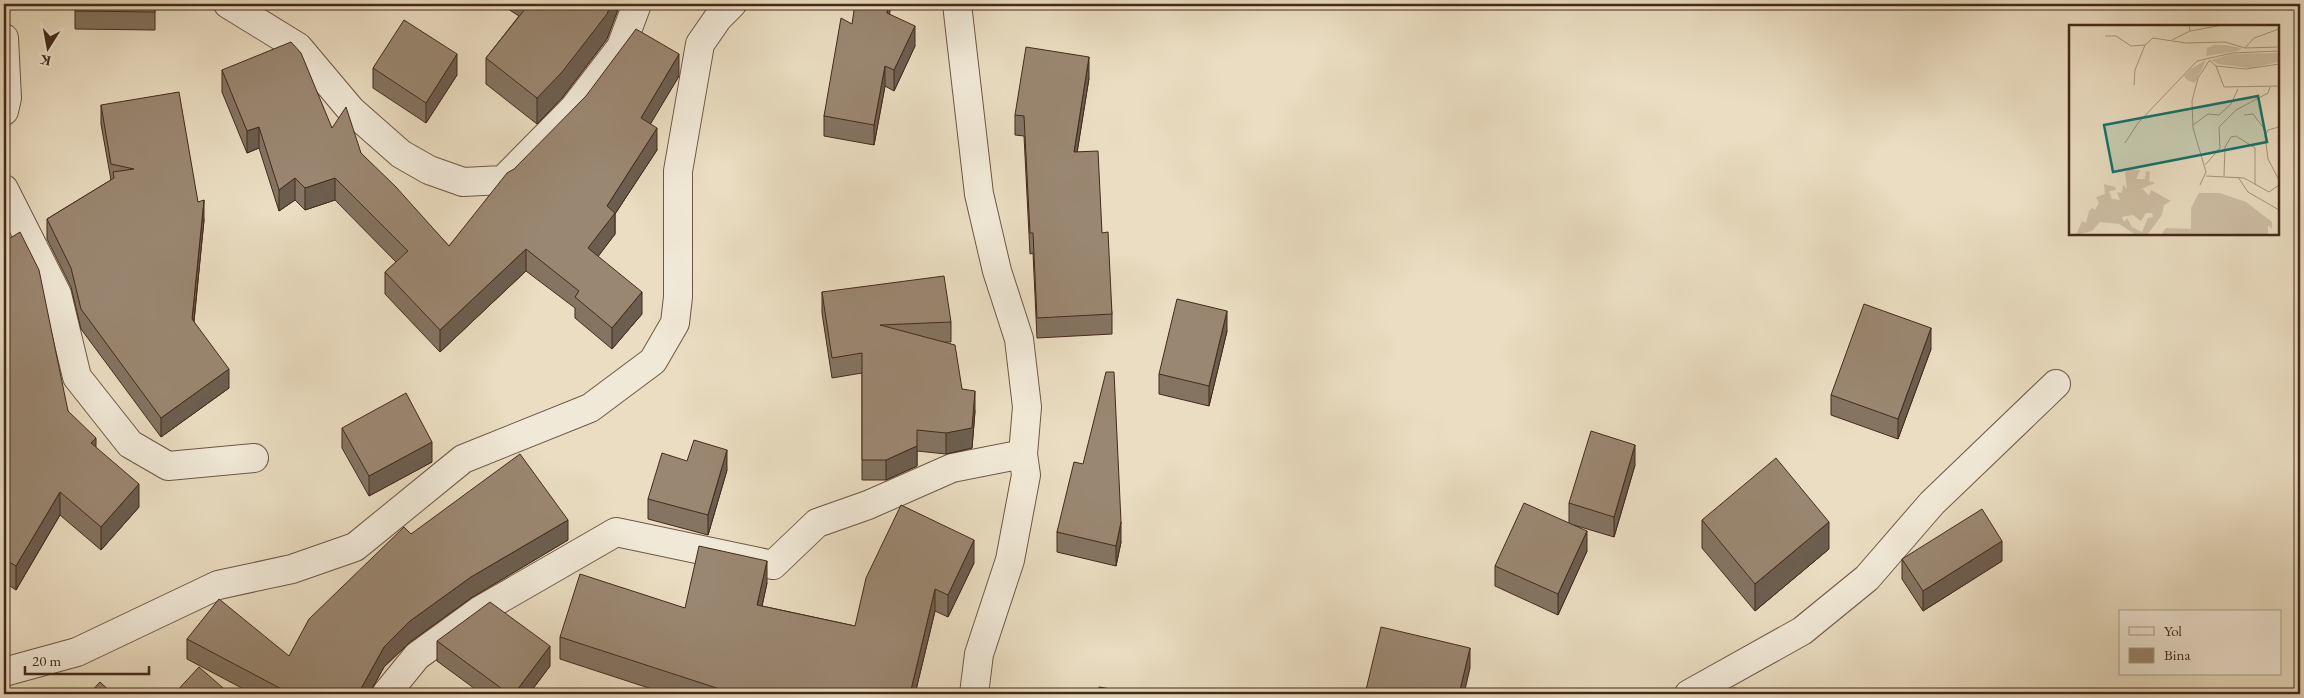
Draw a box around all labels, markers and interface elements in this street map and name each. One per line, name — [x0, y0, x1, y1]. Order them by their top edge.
north arrow — [22, 22, 72, 72]
inset map — [2069, 25, 2279, 235]
text: K — [38, 51, 52, 71]
legend — [2119, 610, 2282, 676]
text: Yol — [2164, 621, 2182, 640]
scale bar — [25, 643, 149, 675]
text: Bina — [2164, 645, 2190, 664]
text: 20 m — [32, 651, 61, 670]

